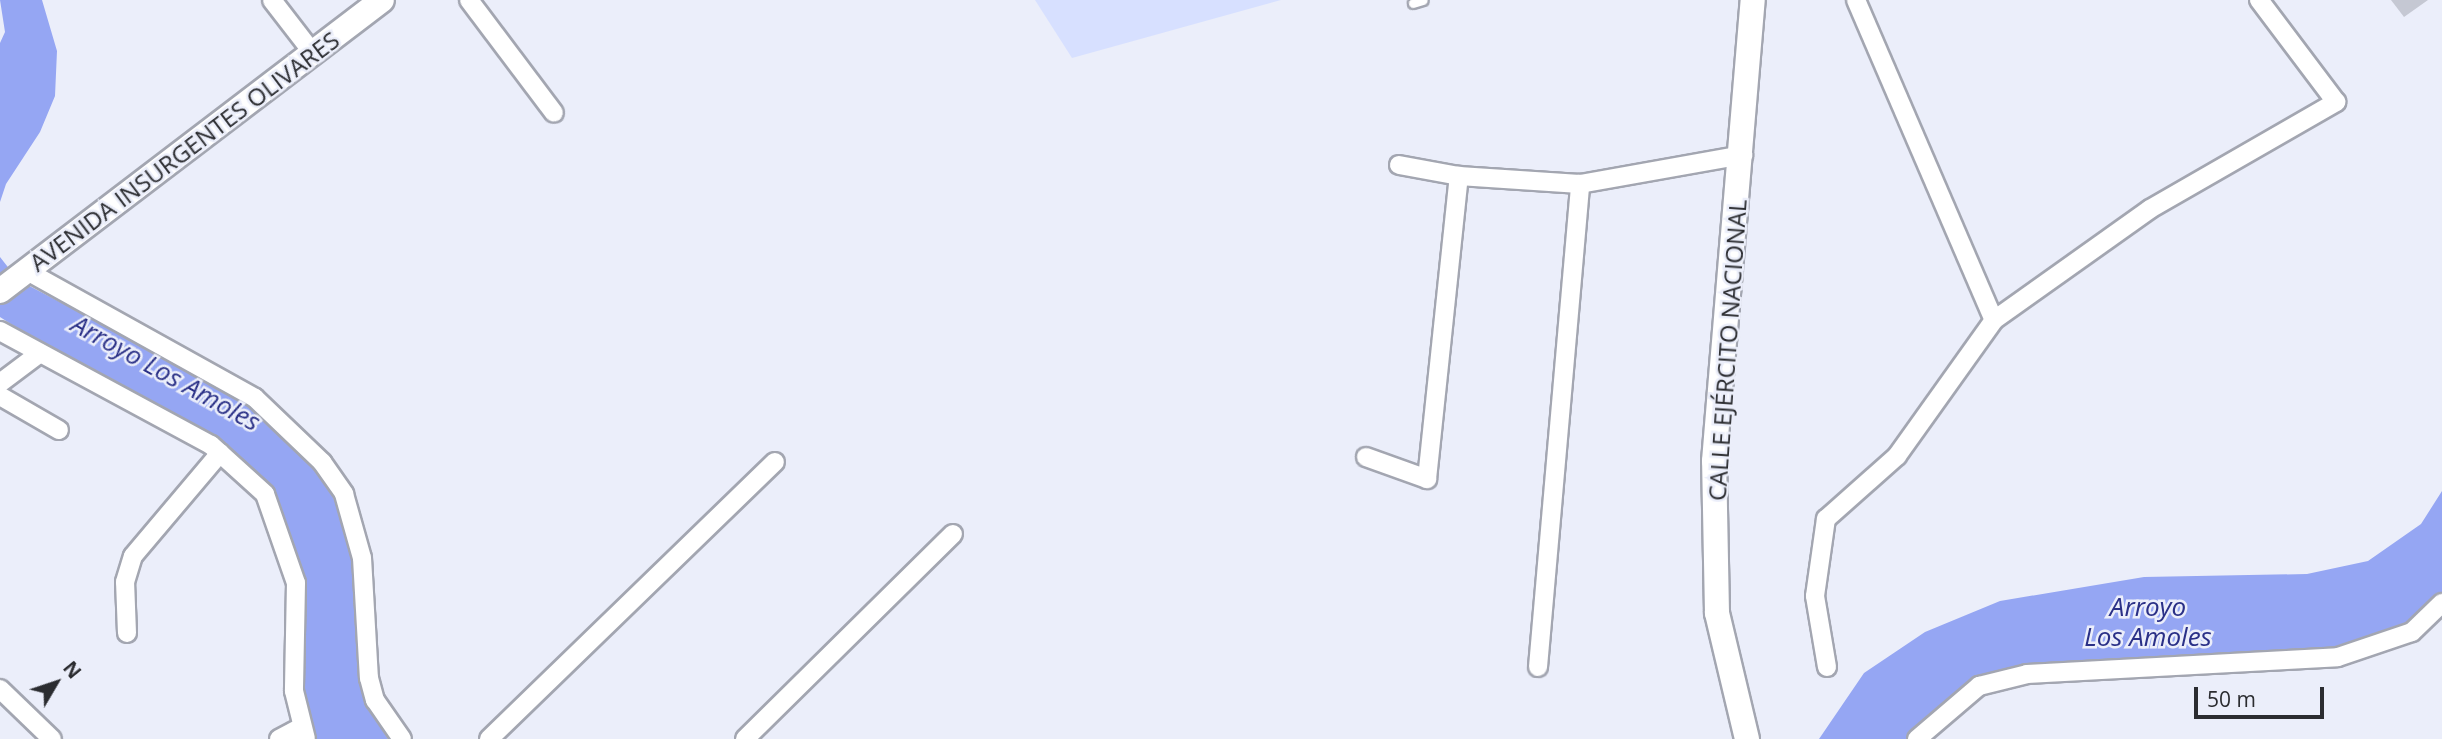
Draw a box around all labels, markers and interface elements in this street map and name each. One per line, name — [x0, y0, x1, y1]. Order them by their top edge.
street label: AVENIDA INSURGENTES OLIVARES — [24, 25, 344, 277]
street label: CALLE EJÉRCITO NACIONAL — [1702, 198, 1752, 502]
water label: Arroyo Los Amoles — [66, 308, 266, 438]
water label: Arroyo Los Amoles — [2084, 591, 2212, 652]
north arrow — [21, 648, 91, 718]
text: N — [57, 656, 87, 684]
scale bar — [2197, 672, 2326, 716]
text: 50 m — [2207, 685, 2256, 713]

